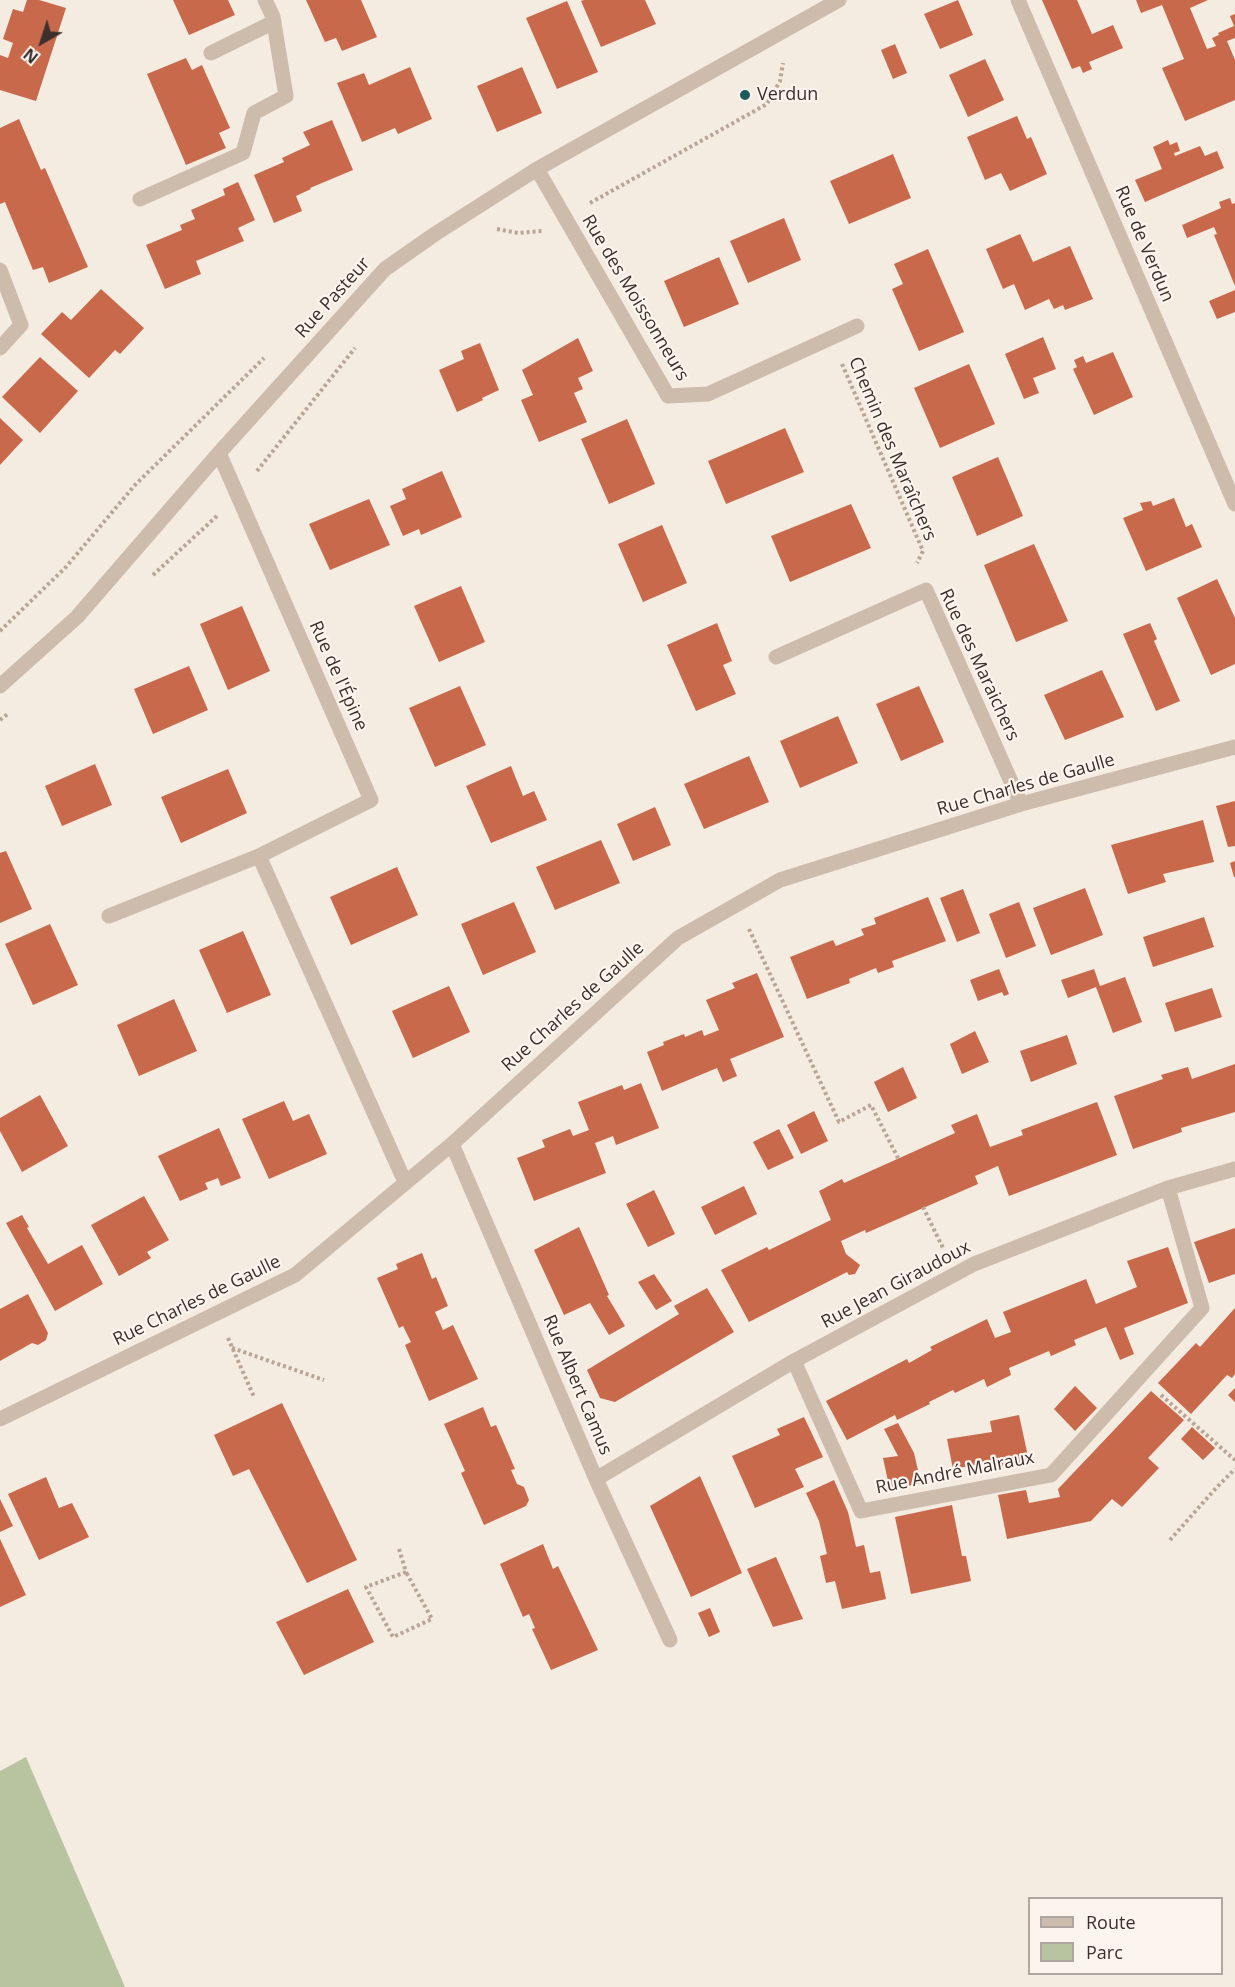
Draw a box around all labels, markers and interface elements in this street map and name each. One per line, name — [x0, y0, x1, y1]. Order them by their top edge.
north arrow — [12, 12, 72, 72]
text: N — [19, 43, 43, 69]
place label: Verdun — [757, 84, 818, 106]
marker: Verdun — [738, 88, 752, 102]
street label: Rue de Verdun — [1110, 183, 1178, 305]
street label: Rue des Moissonneurs — [577, 211, 693, 385]
street label: Rue Pasteur — [291, 253, 375, 343]
street label: Chemin des Maraîchers — [843, 354, 941, 544]
street label: Rue des Maraichers — [934, 586, 1024, 744]
street label: Rue de l'Épine — [304, 618, 372, 734]
street label: Rue Charles de Gaulle — [935, 749, 1117, 821]
street label: Rue Charles de Gaulle — [498, 938, 648, 1076]
street label: Rue Jean Giraudoux — [818, 1237, 974, 1333]
street label: Rue Charles de Gaulle — [110, 1251, 284, 1351]
street label: Rue Albert Camus — [538, 1312, 616, 1458]
street label: Rue André Malraux — [874, 1447, 1036, 1499]
legend — [1028, 1897, 1223, 1975]
text: Route — [1086, 1910, 1136, 1934]
text: Parc — [1086, 1940, 1123, 1964]

